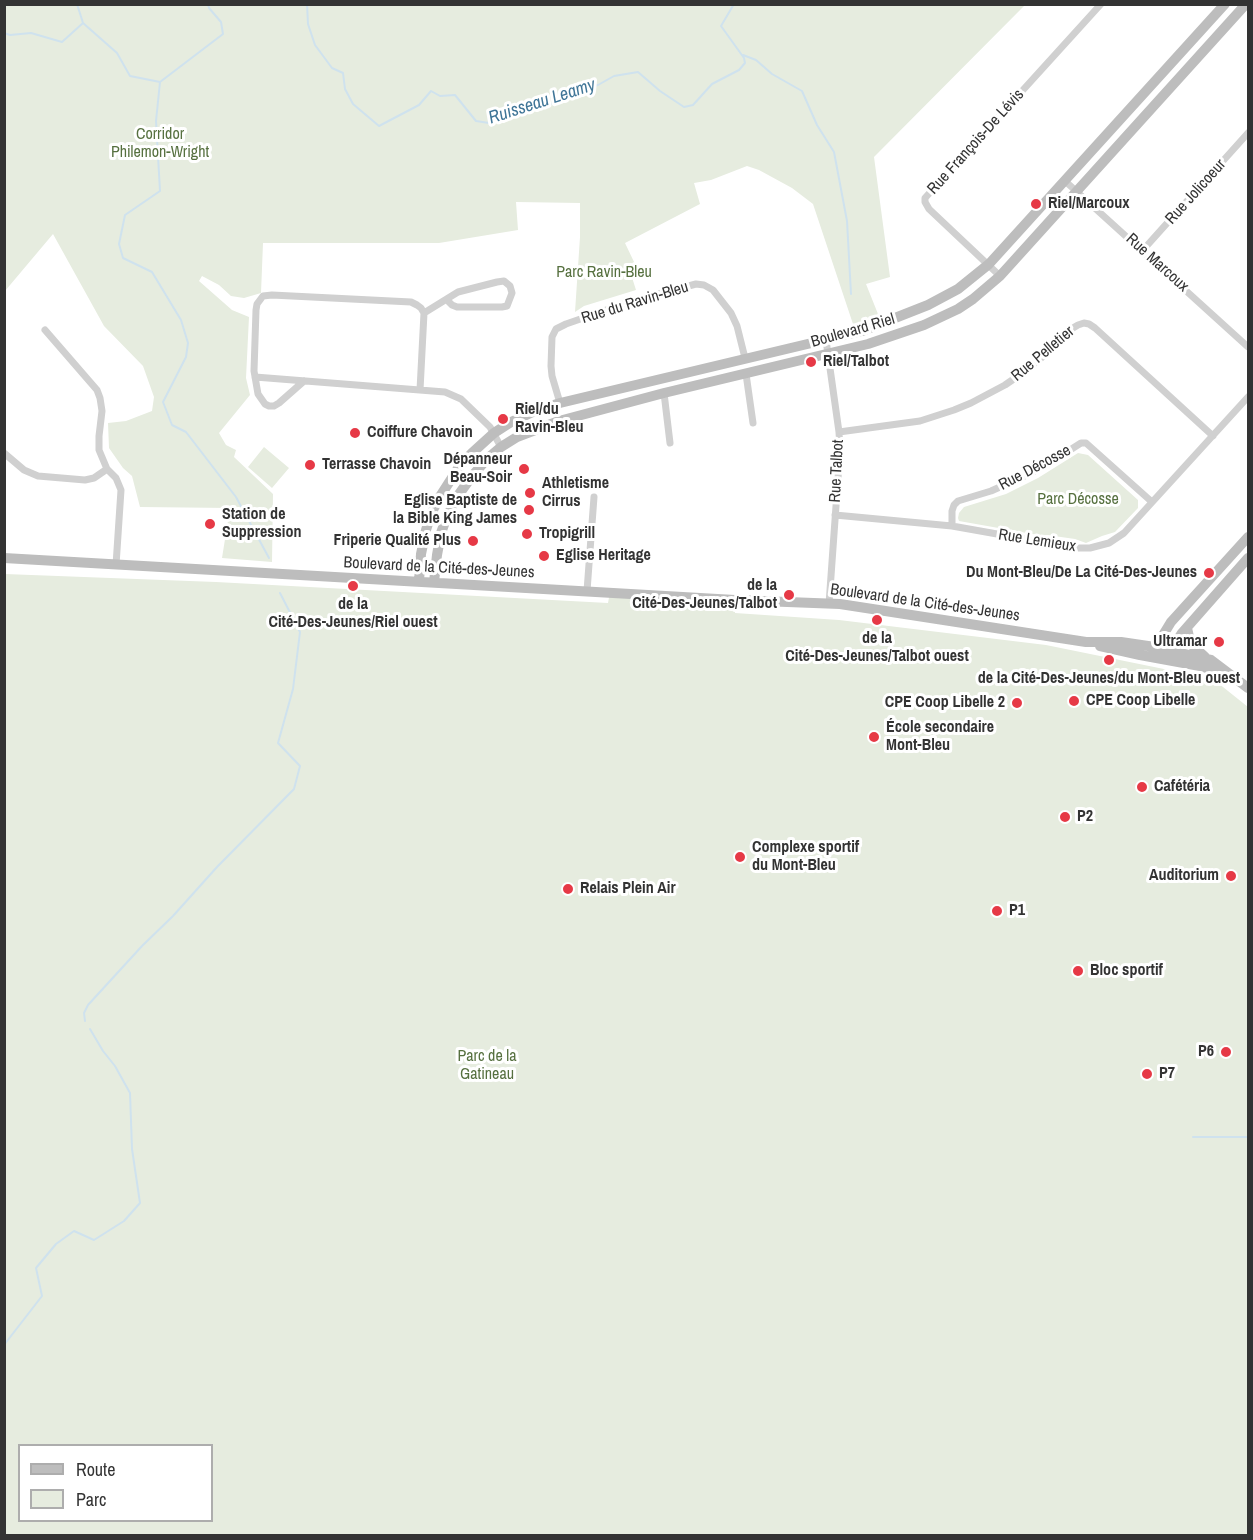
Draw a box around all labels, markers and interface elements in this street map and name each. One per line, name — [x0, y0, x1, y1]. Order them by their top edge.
water label: Ruisseau Leamy — [486, 75, 598, 129]
street label: Rue François-De Lévis — [924, 85, 1028, 199]
park label: Corridor Philemon-Wright — [111, 125, 209, 163]
street label: Rue Jolicoeur — [1162, 155, 1230, 229]
place label: Riel/Marcoux — [1048, 194, 1130, 214]
marker: Riel/Marcoux — [1029, 197, 1043, 211]
street label: Rue Marcoux — [1122, 230, 1192, 296]
park label: Parc Ravin-Bleu — [556, 263, 652, 283]
street label: Rue du Ravin-Bleu — [579, 278, 691, 328]
street label: Boulevard Riel — [809, 310, 897, 352]
street label: Rue Pelletier — [1008, 322, 1078, 386]
place label: Riel/Talbot — [823, 352, 889, 372]
marker: Riel/Talbot — [804, 355, 818, 369]
place label: Riel/du Ravin-Bleu — [515, 400, 584, 438]
marker: Riel/du Ravin-Bleu — [496, 412, 510, 426]
place label: Coiffure Chavoin — [367, 423, 473, 443]
marker: Coiffure Chavoin — [348, 426, 362, 440]
street label: Rue Talbot — [826, 439, 848, 503]
street label: Rue Décosse — [996, 441, 1074, 495]
place label: Dépanneur Beau-Soir — [443, 450, 512, 488]
place label: Terrasse Chavoin — [322, 455, 431, 475]
marker: Terrasse Chavoin — [303, 458, 317, 472]
marker: Dépanneur Beau-Soir — [517, 462, 531, 476]
place label: Athletisme Cirrus — [542, 474, 609, 512]
marker: Athletisme Cirrus — [523, 486, 537, 500]
park label: Parc Décosse — [1037, 490, 1119, 510]
place label: Eglise Baptiste de la Bible King James — [393, 491, 517, 529]
marker: Eglise Baptiste de la Bible King James — [522, 503, 536, 517]
place label: Station de Suppression — [222, 505, 301, 543]
marker: Station de Suppression — [203, 517, 217, 531]
place label: Tropigrill — [539, 524, 595, 544]
street label: Rue Lemieux — [997, 525, 1077, 557]
marker: Tropigrill — [520, 527, 534, 541]
place label: Friperie Qualité Plus — [333, 531, 461, 551]
marker: Friperie Qualité Plus — [466, 534, 480, 548]
place label: Eglise Heritage — [556, 546, 651, 566]
marker: Eglise Heritage — [537, 549, 551, 563]
street label: Boulevard de la Cité-des-Jeunes — [343, 553, 535, 583]
place label: Du Mont-Bleu/De La Cité-Des-Jeunes — [966, 563, 1197, 583]
marker: Du Mont-Bleu/De La Cité-Des-Jeunes — [1202, 566, 1216, 580]
place label: de la Cité-Des-Jeunes/Talbot — [632, 576, 777, 614]
marker: de la Cité-Des-Jeunes/Riel ouest — [346, 579, 360, 593]
street label: Boulevard de la Cité-des-Jeunes — [829, 580, 1021, 626]
marker: de la Cité-Des-Jeunes/Talbot — [782, 588, 796, 602]
place label: de la Cité-Des-Jeunes/Riel ouest — [268, 595, 438, 633]
marker: de la Cité-Des-Jeunes/Talbot ouest — [870, 613, 884, 627]
place label: de la Cité-Des-Jeunes/Talbot ouest — [785, 629, 969, 667]
place label: Ultramar — [1153, 632, 1207, 652]
marker: Ultramar — [1212, 635, 1226, 649]
marker: de la Cité-Des-Jeunes/du Mont-Bleu ouest — [1102, 653, 1116, 667]
place label: de la Cité-Des-Jeunes/du Mont-Bleu ouest — [978, 669, 1240, 689]
place label: CPE Coop Libelle — [1086, 691, 1195, 711]
place label: CPE Coop Libelle 2 — [885, 693, 1005, 713]
marker: CPE Coop Libelle — [1067, 694, 1081, 708]
marker: CPE Coop Libelle 2 — [1010, 696, 1024, 710]
place label: École secondaire Mont-Bleu — [886, 718, 994, 756]
marker: École secondaire Mont-Bleu — [867, 730, 881, 744]
place label: Cafétéria — [1154, 777, 1210, 797]
marker: Cafétéria — [1135, 780, 1149, 794]
place label: P2 — [1077, 807, 1093, 827]
marker: P2 — [1058, 810, 1072, 824]
place label: Complexe sportif du Mont-Bleu — [752, 838, 859, 876]
marker: Complexe sportif du Mont-Bleu — [733, 850, 747, 864]
place label: Auditorium — [1149, 866, 1219, 886]
marker: Auditorium — [1224, 869, 1238, 883]
place label: Relais Plein Air — [580, 879, 676, 899]
marker: Relais Plein Air — [561, 882, 575, 896]
place label: P1 — [1009, 901, 1025, 921]
marker: P1 — [990, 904, 1004, 918]
place label: Bloc sportif — [1090, 961, 1163, 981]
marker: Bloc sportif — [1071, 964, 1085, 978]
place label: P6 — [1198, 1042, 1214, 1062]
marker: P6 — [1219, 1045, 1233, 1059]
park label: Parc de la Gatineau — [457, 1047, 517, 1085]
place label: P7 — [1159, 1064, 1175, 1084]
marker: P7 — [1140, 1067, 1154, 1081]
legend — [18, 1444, 213, 1522]
text: Route — [76, 1457, 115, 1482]
text: Parc — [76, 1487, 106, 1512]

